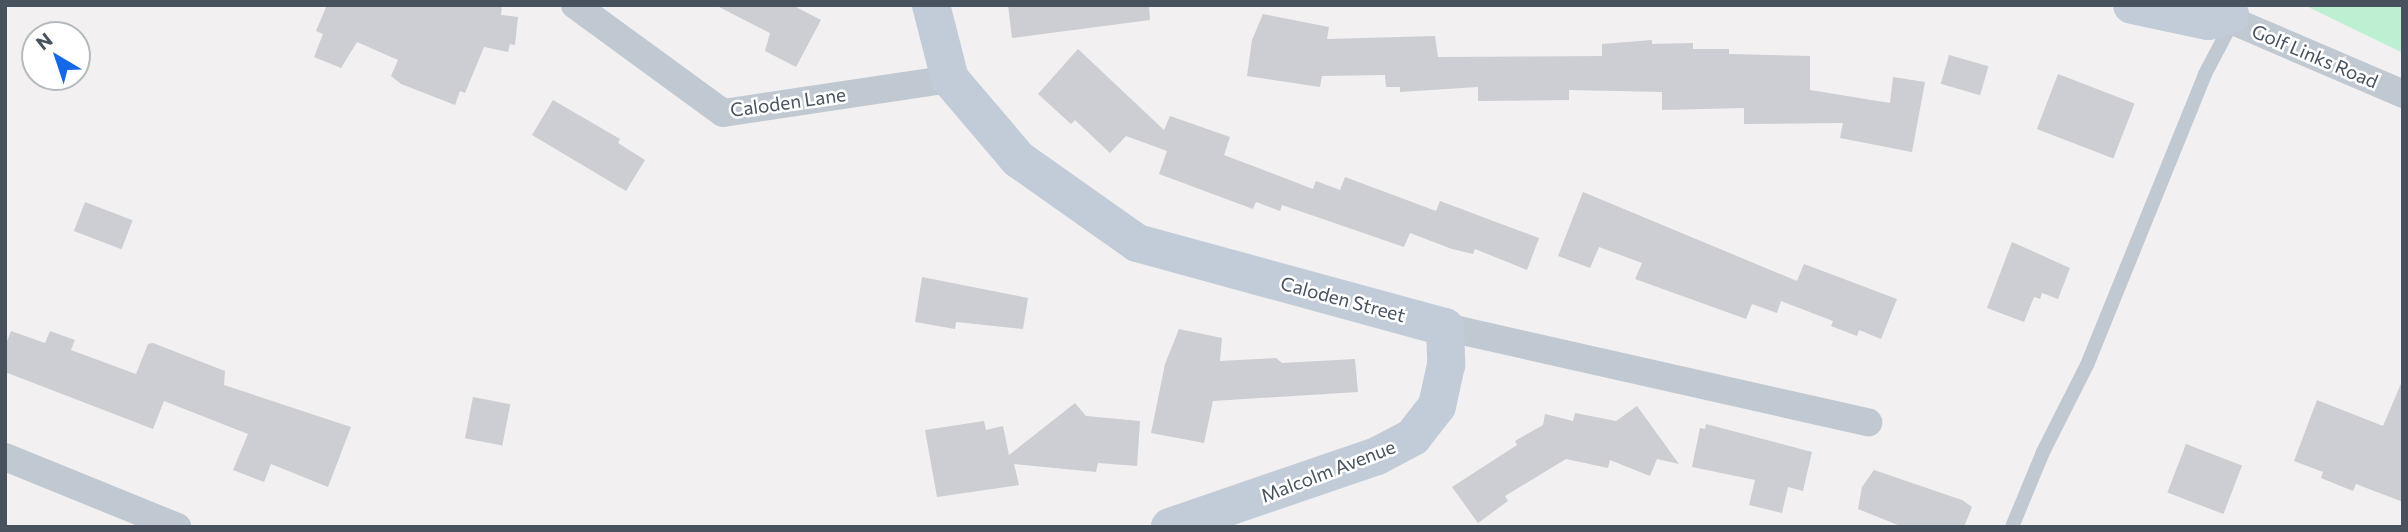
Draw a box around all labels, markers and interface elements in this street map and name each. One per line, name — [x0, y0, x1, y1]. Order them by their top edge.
street label: Golf Links Road — [2248, 19, 2382, 93]
north arrow — [21, 21, 91, 91]
text: N — [31, 27, 57, 54]
street label: Caloden Lane — [729, 83, 847, 121]
street label: Caloden Street — [1278, 271, 1408, 327]
street label: Malcolm Avenue — [1258, 435, 1398, 507]

